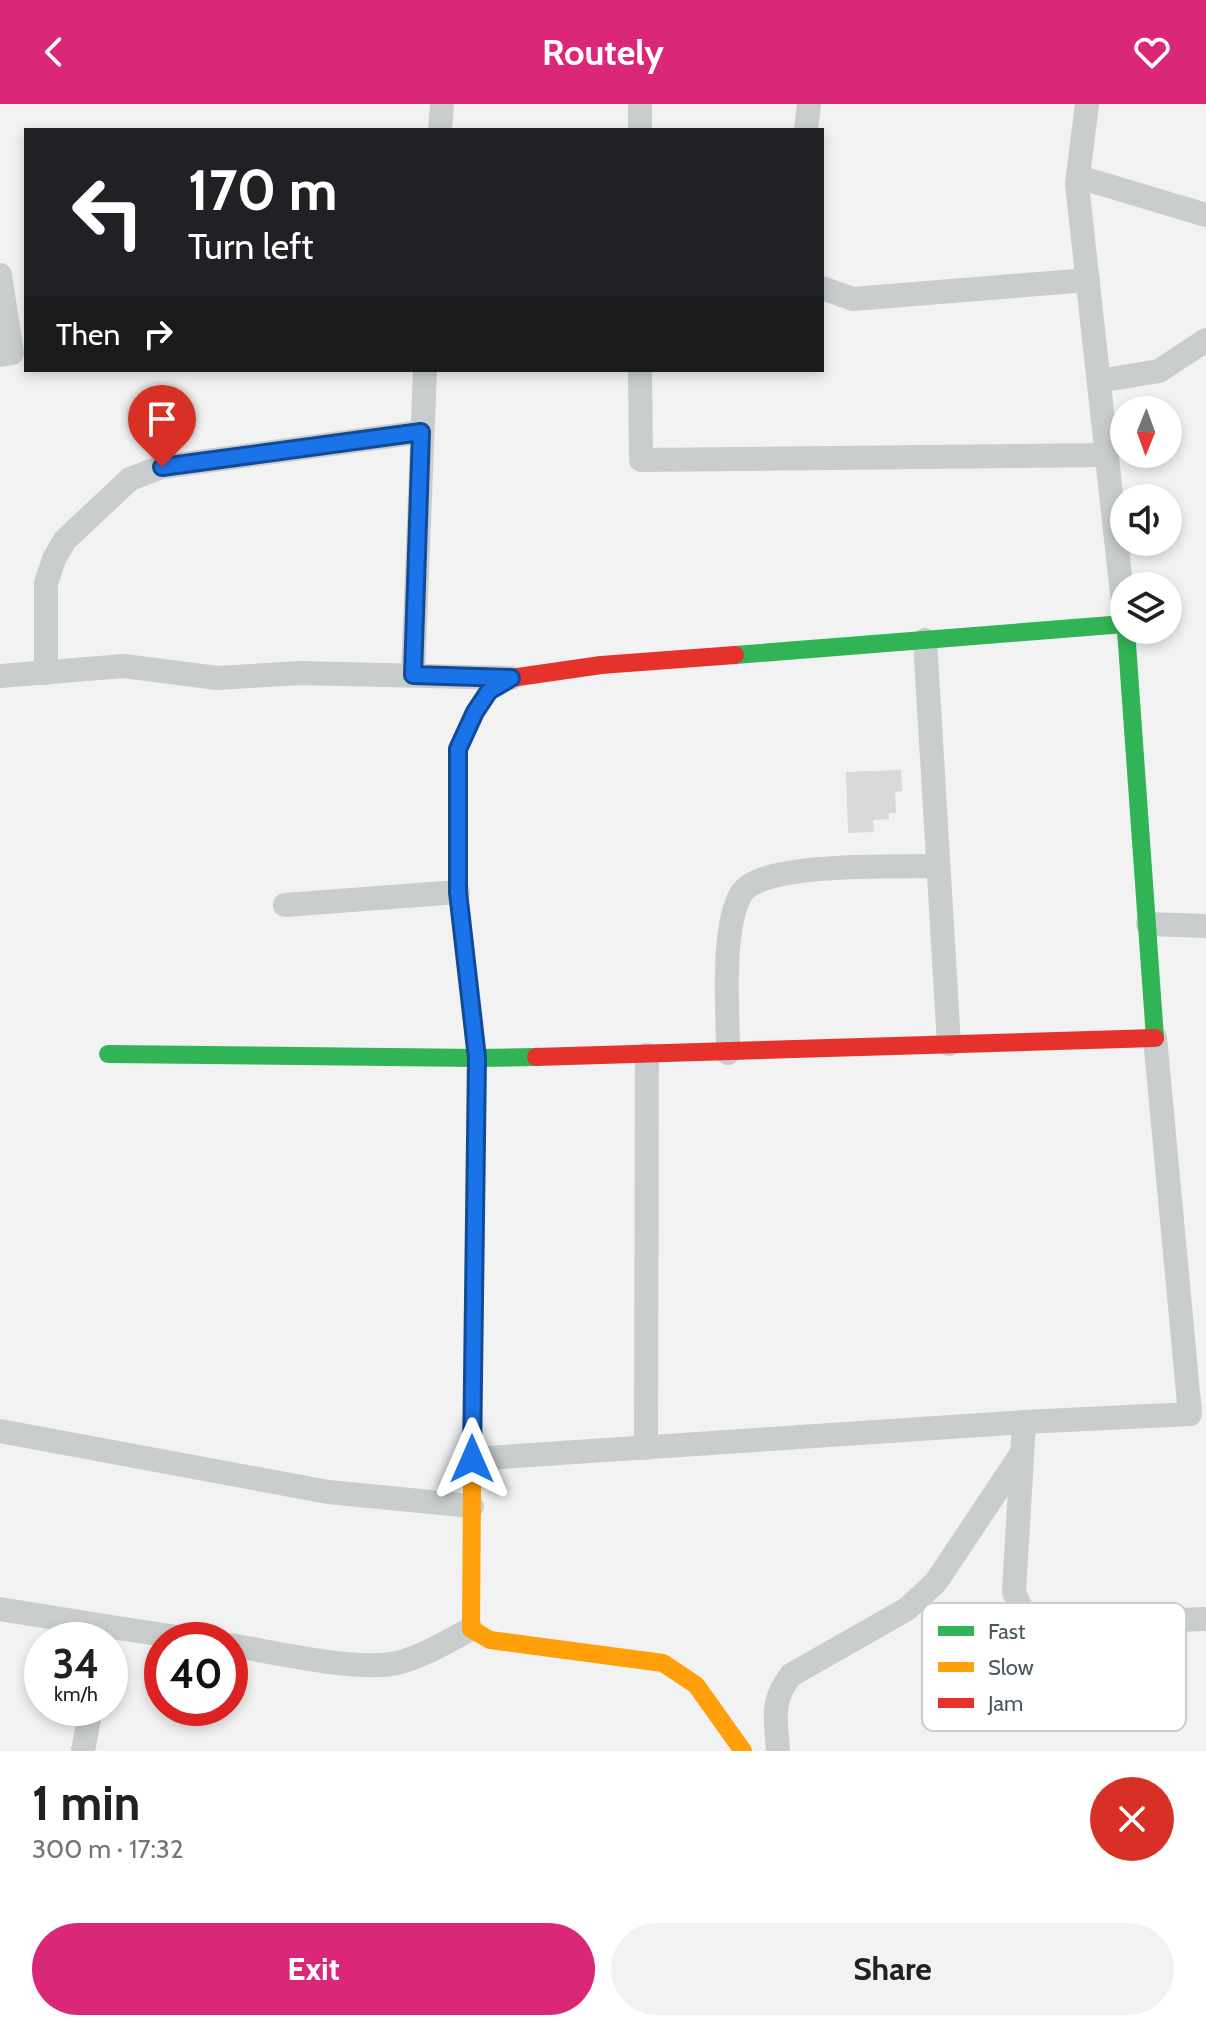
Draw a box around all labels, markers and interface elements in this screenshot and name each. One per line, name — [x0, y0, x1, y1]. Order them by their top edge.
icon: back — [32, 30, 76, 74]
text: Routely — [542, 30, 664, 74]
icon: heart — [1130, 30, 1174, 74]
text: 170 m — [188, 156, 338, 224]
icon: left — [56, 160, 160, 264]
text: Turn left — [188, 224, 313, 268]
icon: right — [136, 312, 180, 356]
text: Then — [56, 316, 120, 353]
pin — [128, 385, 196, 467]
north arrow — [1110, 396, 1182, 468]
map controls — [1110, 396, 1182, 644]
icon: arrive — [140, 397, 184, 441]
button: sound — [1110, 484, 1182, 556]
button: layers — [1110, 572, 1182, 644]
position arrow — [430, 1417, 514, 1501]
legend — [922, 1603, 1186, 1731]
text: Fast — [988, 1618, 1026, 1645]
speed limit sign: 40 — [144, 1622, 248, 1726]
text: 34 — [53, 1639, 99, 1688]
text: Slow — [988, 1654, 1034, 1681]
text: km/h — [54, 1682, 98, 1706]
text: Jam — [987, 1690, 1023, 1717]
text: 1 min — [32, 1774, 140, 1832]
button: close — [1090, 1777, 1174, 1861]
text: 300 m · 17:32 — [32, 1833, 184, 1865]
button: Exit — [32, 1923, 595, 2015]
button: Share — [611, 1923, 1174, 2015]

